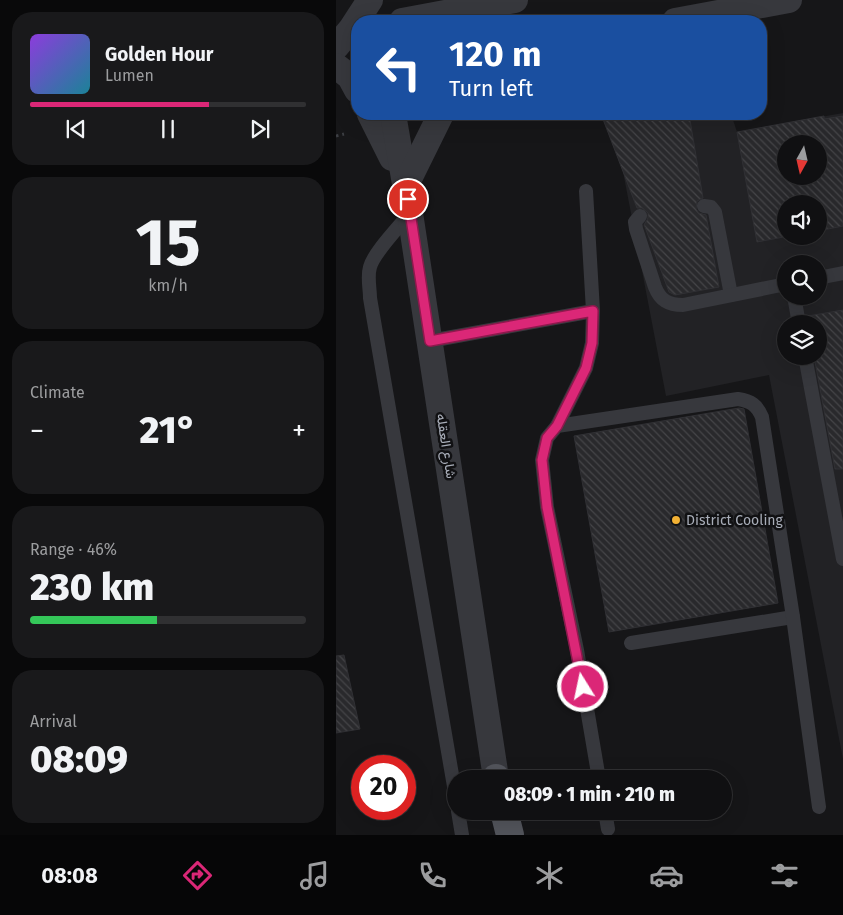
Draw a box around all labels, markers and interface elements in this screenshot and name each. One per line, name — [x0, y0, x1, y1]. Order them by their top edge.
text: 120 m — [449, 33, 542, 75]
icon: left — [366, 35, 431, 100]
text: Golden Hour — [105, 43, 214, 66]
text: Lumen — [105, 66, 154, 85]
text: Turn left — [449, 75, 533, 102]
icon: previous — [62, 115, 90, 143]
icon: pause — [154, 115, 182, 143]
icon: next — [246, 115, 274, 143]
north arrow — [777, 135, 827, 185]
map controls — [777, 135, 827, 365]
pin — [387, 178, 429, 220]
icon: arrive — [394, 185, 422, 213]
button: sound — [777, 195, 827, 245]
text: 15 — [135, 204, 201, 282]
button: search — [777, 255, 827, 305]
text: km/h — [148, 276, 188, 295]
button: layers — [777, 315, 827, 365]
text: Climate — [30, 383, 85, 402]
text: 21° — [140, 407, 196, 453]
street label: شارع العقله — [430, 412, 460, 480]
text: − — [30, 414, 44, 447]
text: + — [292, 414, 306, 447]
place label: District Cooling — [686, 512, 784, 529]
marker: District Cooling — [670, 514, 682, 526]
text: Range · 46% — [30, 540, 117, 559]
text: 230 km — [30, 564, 154, 610]
position arrow — [556, 660, 608, 712]
text: Arrival — [30, 712, 77, 731]
text: 08:09 — [30, 736, 128, 782]
speed limit sign: 20 — [351, 755, 416, 820]
text: 08:09 · 1 min · 210 m — [504, 783, 675, 806]
icon: directions — [180, 858, 215, 893]
icon: music — [297, 858, 332, 893]
icon: phone — [415, 858, 450, 893]
icon: climate — [532, 858, 567, 893]
icon: car — [649, 858, 684, 893]
icon: filters — [767, 858, 802, 893]
text: 08:08 — [41, 862, 98, 889]

